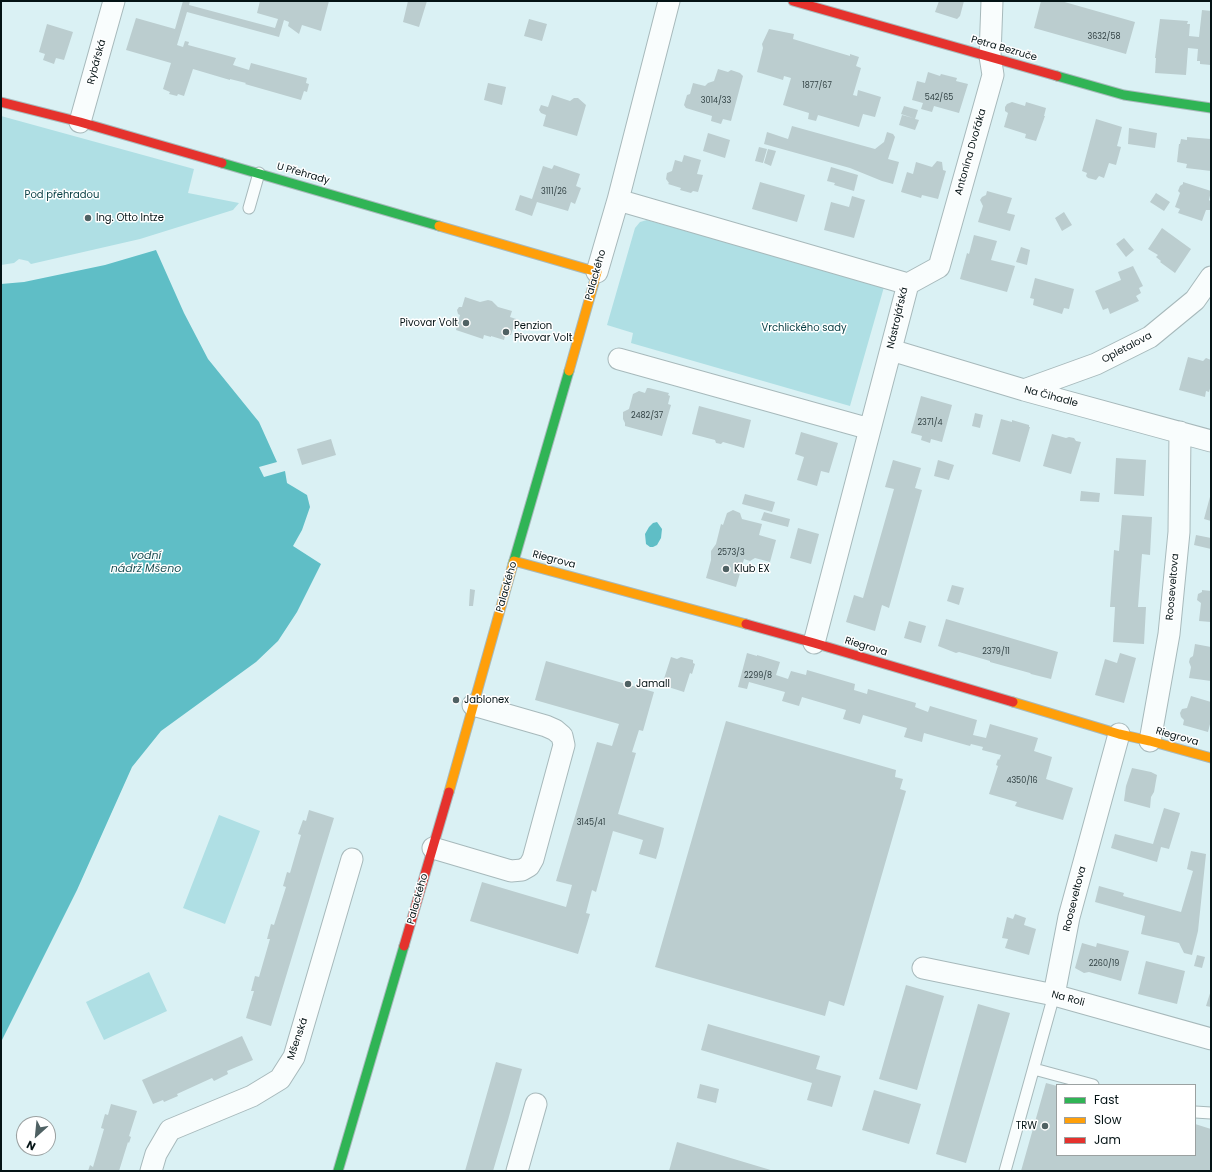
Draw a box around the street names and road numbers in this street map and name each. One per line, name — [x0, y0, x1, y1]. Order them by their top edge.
street label: Petra Bezruče — [970, 34, 1038, 64]
street label: Rybářská — [85, 38, 109, 86]
street label: Antonína Dvořáka — [953, 107, 989, 197]
street label: U Přehrady — [275, 161, 331, 187]
street label: Palackého — [583, 248, 609, 302]
street label: Nástrojářská — [885, 286, 911, 350]
street label: Opletalova — [1100, 330, 1154, 366]
street label: Na Čihadle — [1023, 384, 1079, 410]
street label: Riegrova — [531, 549, 577, 571]
street label: Rooseveltova — [1164, 553, 1182, 621]
street label: Palackého — [494, 560, 520, 614]
street label: Riegrova — [843, 635, 889, 659]
street label: Riegrova — [1154, 725, 1200, 749]
street label: Rooseveltova — [1061, 865, 1089, 933]
street label: Palackého — [405, 872, 431, 926]
street label: Na Roli — [1050, 989, 1086, 1009]
street label: Mšenská — [285, 1016, 311, 1062]

